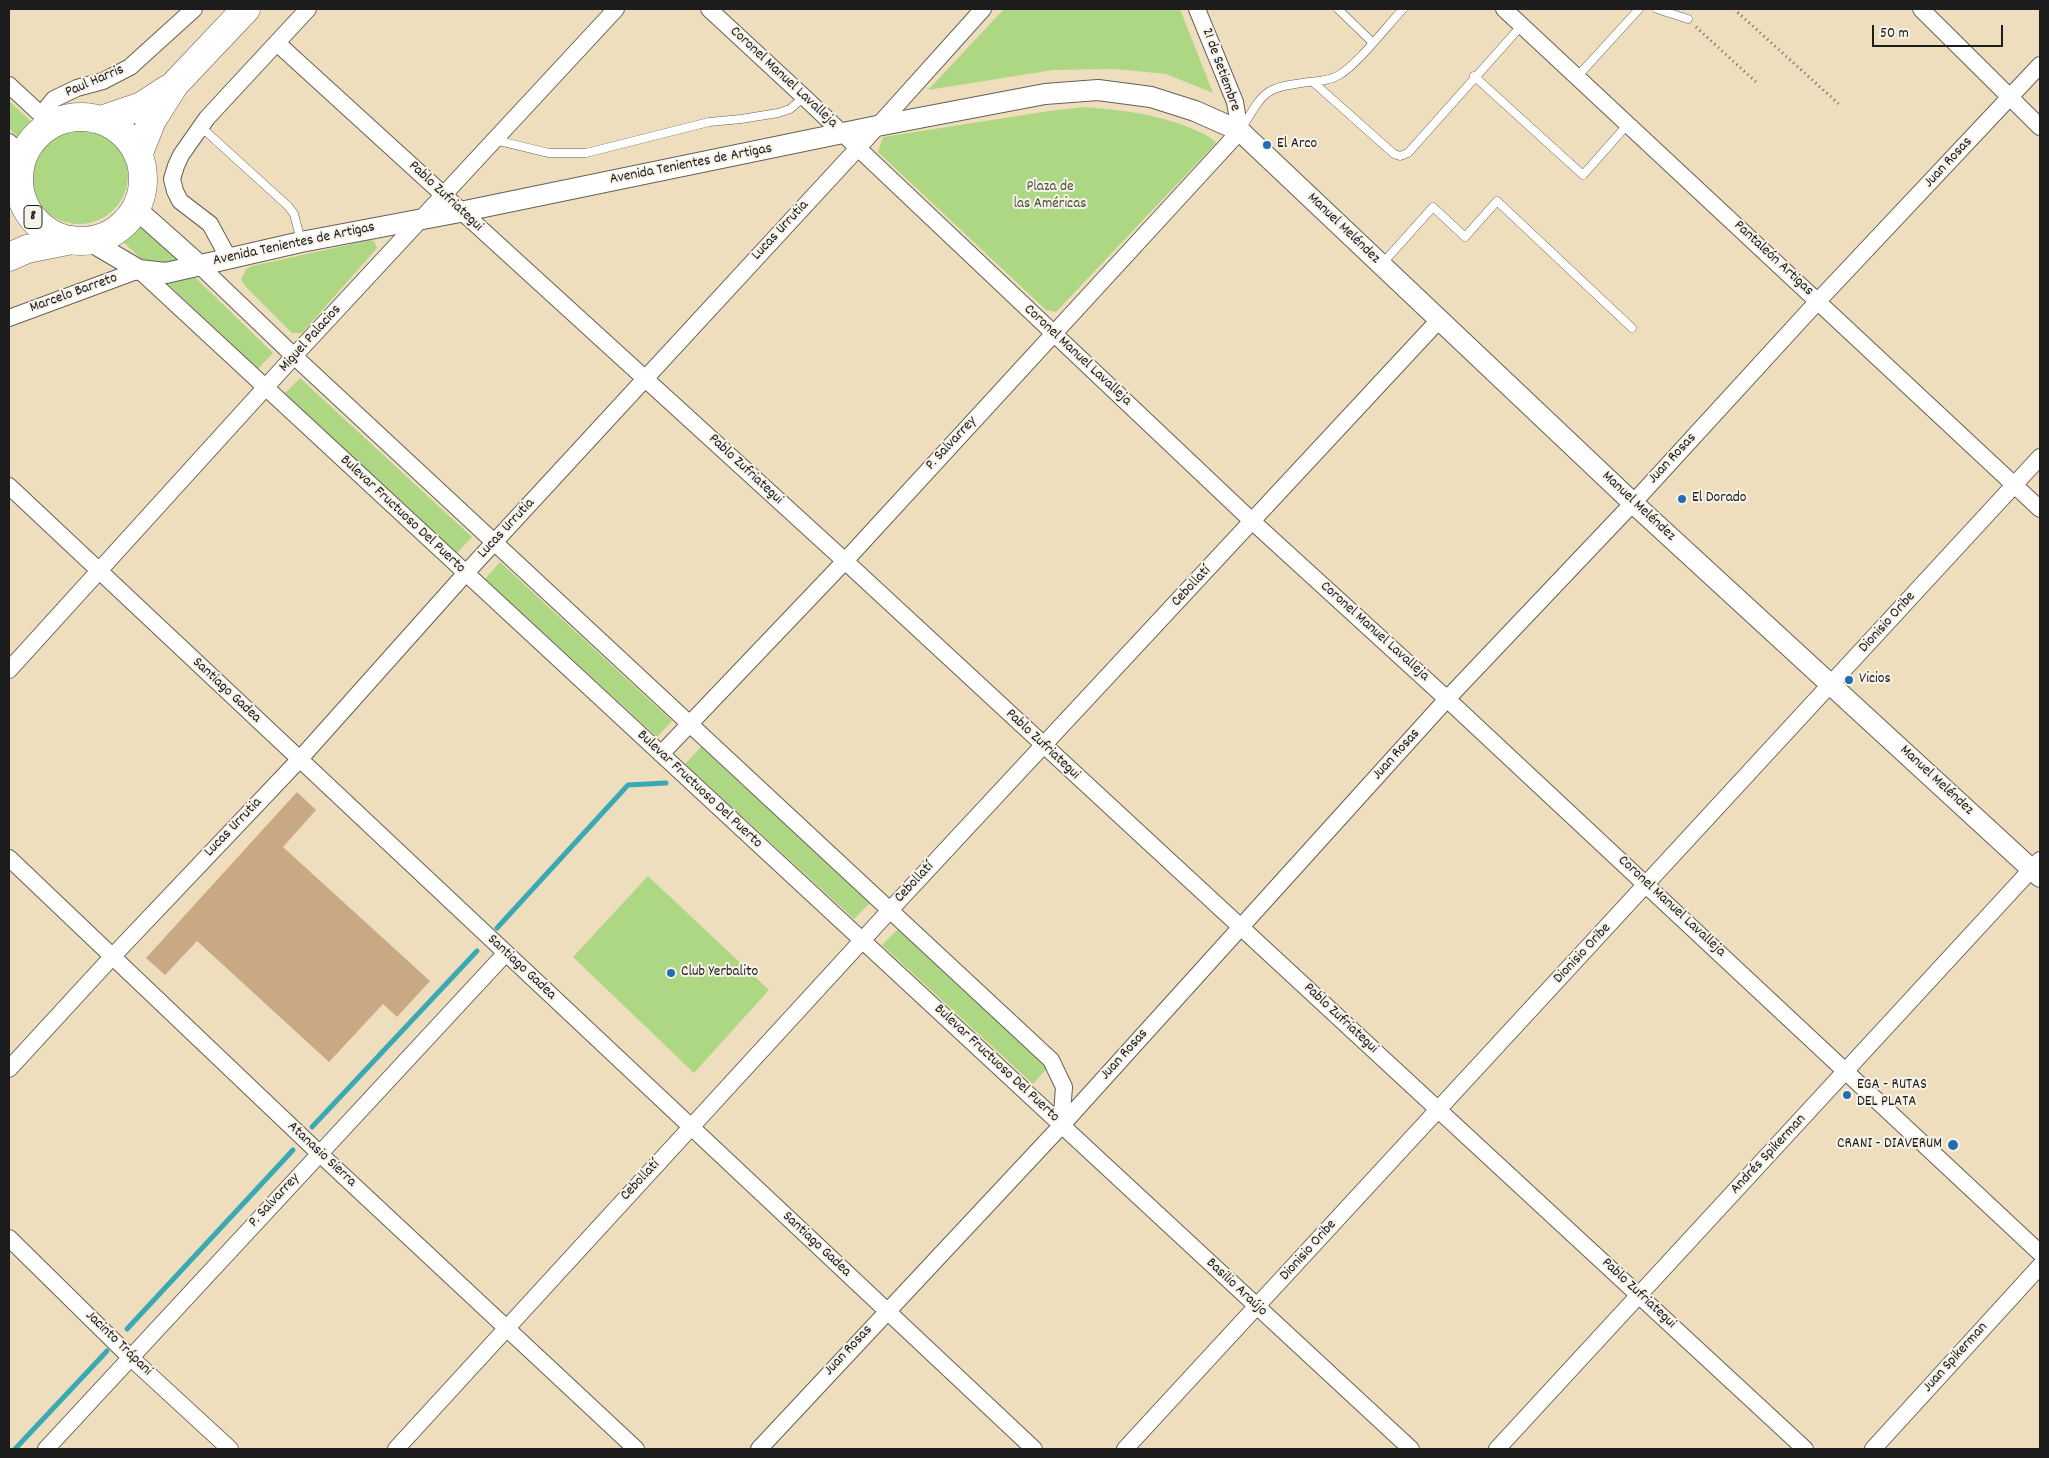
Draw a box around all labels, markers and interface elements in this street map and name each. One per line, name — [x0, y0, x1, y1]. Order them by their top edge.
scale bar — [1874, 15, 2005, 47]
street label: Coronel Manuel Lavalleja — [725, 23, 841, 133]
text: 50 m — [1880, 23, 1909, 45]
street label: 21 de Setiembre — [1197, 26, 1243, 114]
street label: Paul Harris — [63, 62, 127, 102]
street label: Juan Rosas — [1921, 134, 1977, 192]
place label: El Arco — [1277, 136, 1317, 154]
marker: El Arco — [1261, 139, 1273, 151]
street label: Avenida Tenientes de Artigas — [608, 140, 774, 190]
street label: Pablo Zufriategui — [404, 158, 486, 236]
park label: Plaza de las Américas — [1013, 179, 1087, 214]
street label: Manuel Meléndez — [1303, 190, 1383, 268]
street label: Lucas Urrutia — [749, 197, 813, 265]
road number: 8 — [24, 206, 42, 228]
street label: Pantaleón Artigas — [1729, 217, 1817, 301]
street label: Avenida Tenientes de Artigas — [211, 219, 377, 271]
street label: Marcelo Barreto — [28, 270, 120, 318]
street label: Coronel Manuel Lavalleja — [1019, 301, 1135, 411]
street label: Miguel Palacios — [276, 302, 346, 376]
street label: P. Salvarrey — [923, 413, 981, 475]
street label: Juan Rosas — [1645, 430, 1701, 488]
street label: Pablo Zufriategui — [704, 431, 786, 509]
street label: Bulevar Fructuoso Del Puerto — [336, 452, 468, 578]
street label: Manuel Meléndez — [1597, 468, 1679, 546]
place label: El Dorado — [1692, 490, 1747, 508]
marker: El Dorado — [1676, 493, 1688, 505]
street label: Lucas Urrutia — [475, 495, 539, 563]
street label: Cebollatí — [1168, 563, 1216, 611]
street label: Coronel Manuel Lavalleja — [1316, 578, 1432, 686]
street label: Dionisio Oribe — [1856, 589, 1920, 657]
street label: Santiago Gadea — [188, 654, 264, 728]
place label: Vicios — [1859, 671, 1891, 689]
marker: Vicios — [1843, 674, 1855, 686]
street label: Pablo Zufriategui — [1001, 706, 1083, 784]
street label: Juan Rosas — [1369, 726, 1425, 784]
street label: Bulevar Fructuoso Del Puerto — [633, 727, 765, 853]
street label: Manuel Meléndez — [1895, 742, 1977, 820]
street label: Lucas Urrutia — [201, 795, 267, 861]
street label: Coronel Manuel Lavalleja — [1613, 852, 1729, 962]
street label: Cebollatí — [891, 859, 939, 907]
street label: Dionisio Oribe — [1550, 920, 1616, 988]
street label: Santiago Gadea — [483, 931, 559, 1005]
place label: Club Yerbalito — [681, 964, 758, 982]
marker: Club Yerbalito — [665, 967, 677, 979]
street label: Pablo Zufriategui — [1299, 980, 1381, 1058]
street label: Bulevar Fructuoso Del Puerto — [930, 1001, 1062, 1127]
street label: Juan Rosas — [1097, 1026, 1153, 1084]
place label: EGA - RUTAS DEL PLATA — [1857, 1077, 1927, 1112]
marker: EGA - RUTAS DEL PLATA — [1841, 1089, 1853, 1101]
street label: Andrés Spikerman — [1727, 1111, 1811, 1199]
street label: Atanasio Sierra — [283, 1118, 359, 1192]
place label: CRANI - DIAVERUM — [1837, 1136, 1942, 1154]
marker: CRANI - DIAVERUM — [1946, 1138, 1960, 1152]
street label: Cebollatí — [617, 1157, 665, 1205]
street label: P. Salvarrey — [246, 1170, 304, 1232]
street label: Santiago Gadea — [778, 1208, 854, 1282]
street label: Dionisio Oribe — [1277, 1217, 1341, 1285]
street label: Basilio Araújo — [1202, 1255, 1270, 1321]
street label: Pablo Zufriategui — [1597, 1255, 1679, 1333]
street label: Jacinto Trápani — [81, 1307, 155, 1381]
street label: Juan Spikerman — [1920, 1319, 1992, 1397]
street label: Juan Rosas — [821, 1322, 877, 1380]

